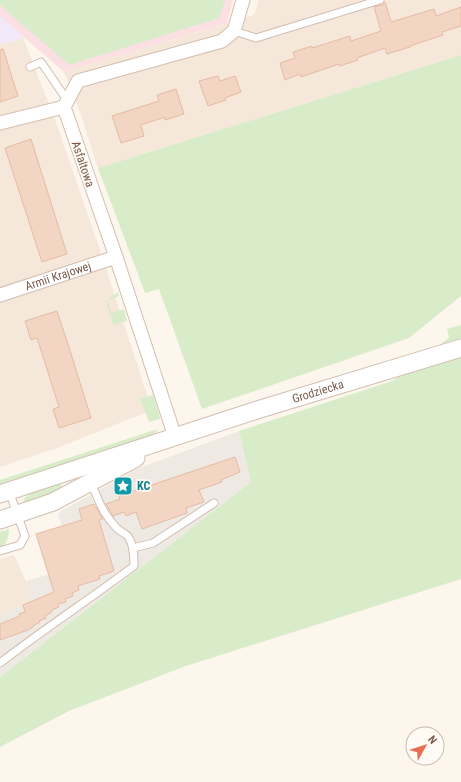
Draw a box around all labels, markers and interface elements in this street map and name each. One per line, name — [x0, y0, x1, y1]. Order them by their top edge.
street label: Asfaltowa — [69, 139, 97, 189]
street label: Armii Krajowej — [23, 259, 93, 293]
street label: Grodziecka — [290, 377, 346, 406]
place icon: KC — [112, 475, 134, 497]
place label: KC — [137, 479, 150, 493]
north arrow — [405, 726, 445, 766]
text: N — [425, 733, 440, 747]

